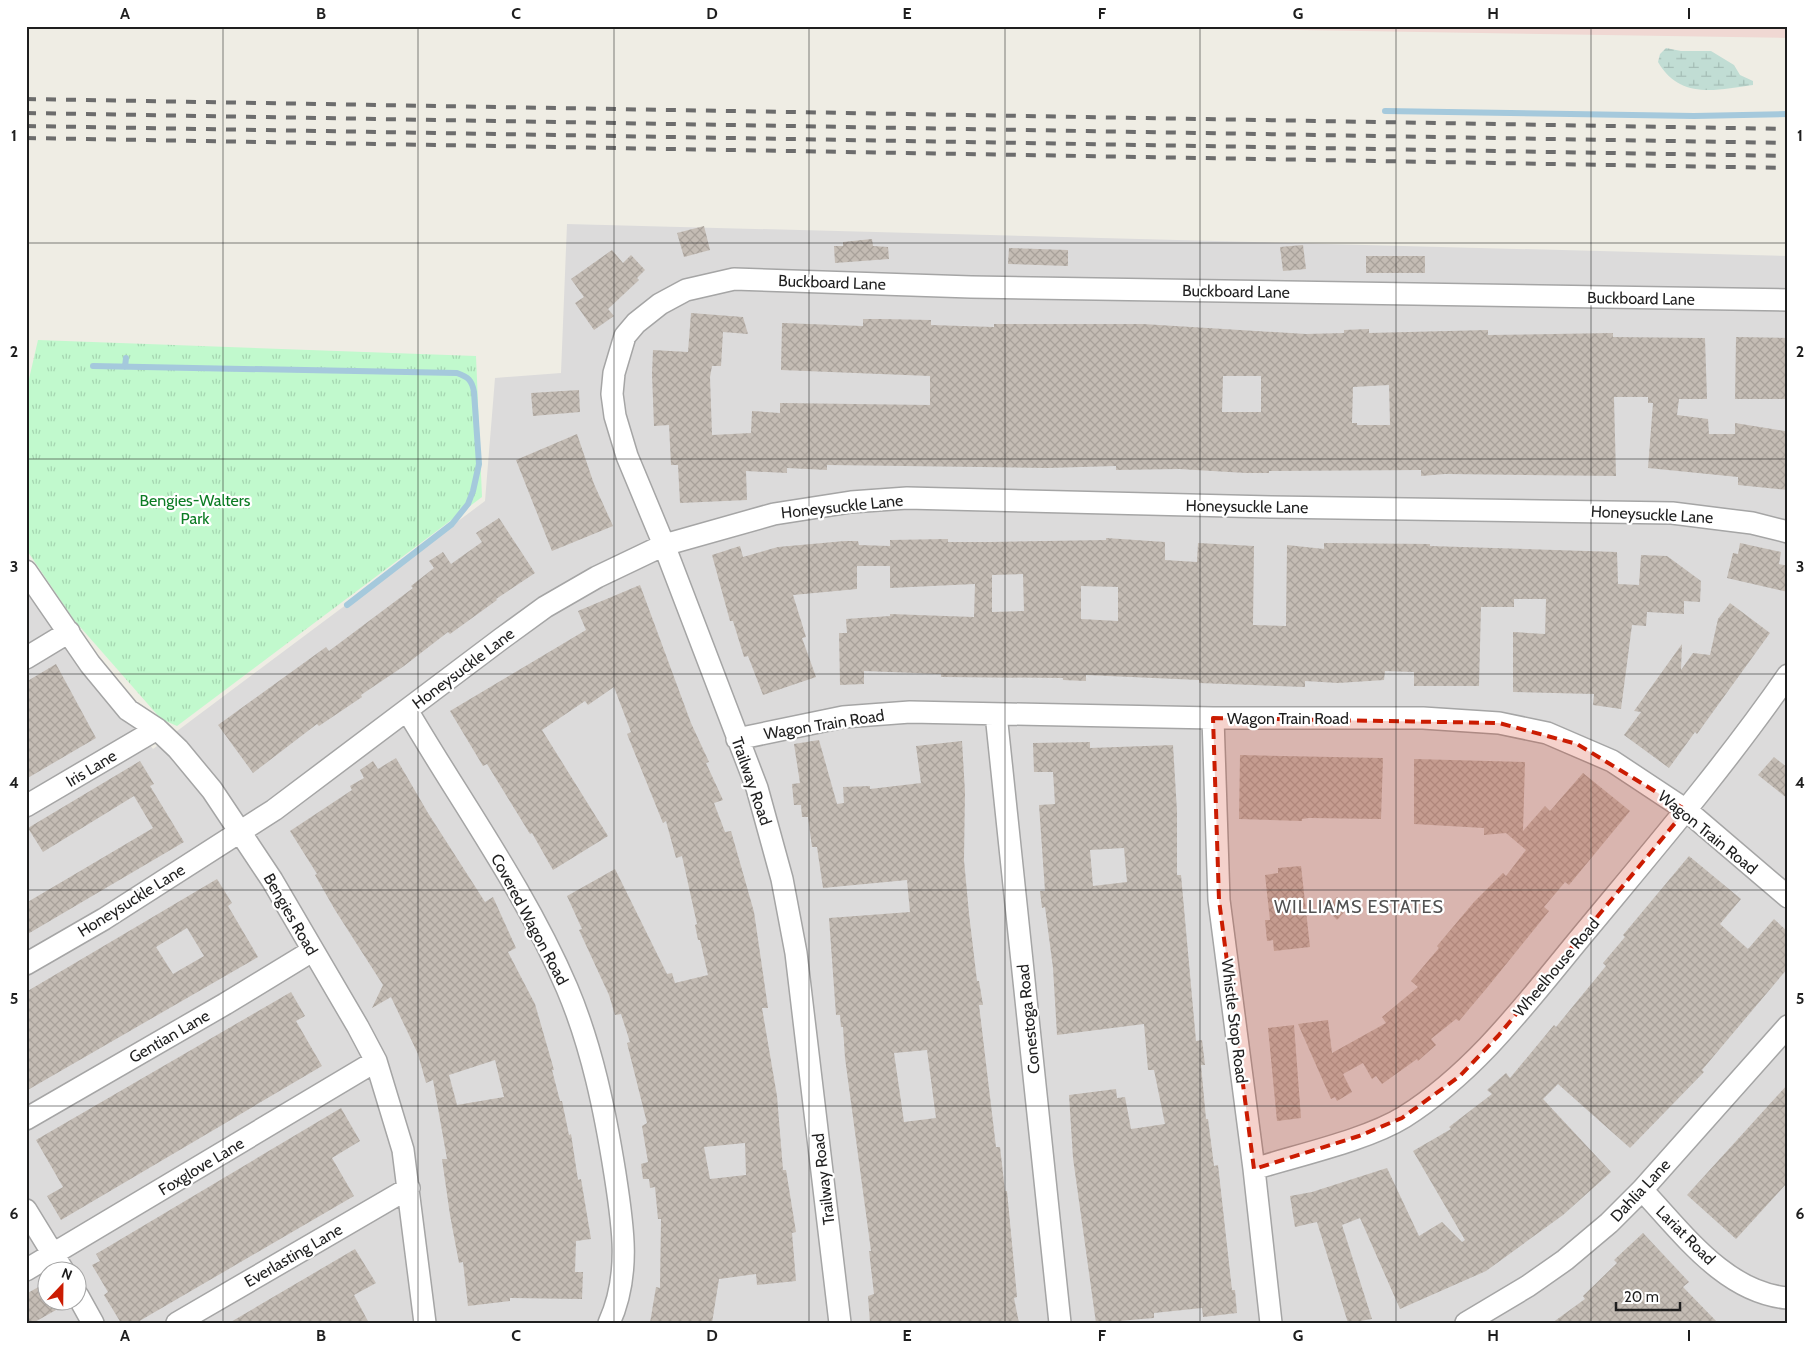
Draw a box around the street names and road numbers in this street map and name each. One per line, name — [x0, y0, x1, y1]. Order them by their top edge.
street label: Buckboard Lane — [778, 271, 886, 294]
street label: Buckboard Lane — [1182, 281, 1290, 302]
street label: Buckboard Lane — [1587, 288, 1695, 309]
street label: Honeysuckle Lane — [780, 491, 904, 522]
street label: Honeysuckle Lane — [1185, 496, 1308, 517]
street label: Honeysuckle Lane — [1590, 502, 1714, 527]
street label: Honeysuckle Lane — [409, 624, 518, 713]
street label: Wagon Train Road — [762, 706, 886, 743]
street label: Wagon Train Road — [1227, 709, 1349, 728]
street label: Trailway Road — [728, 735, 776, 828]
street label: Iris Lane — [63, 746, 120, 791]
street label: Wagon Train Road — [1654, 787, 1761, 878]
street label: Covered Wagon Road — [487, 850, 572, 988]
street label: Honeysuckle Lane — [74, 860, 188, 941]
street label: Bengies Road — [259, 870, 322, 959]
street label: Wheelhouse Road — [1510, 914, 1603, 1021]
street label: Whistle Stop Road — [1217, 958, 1252, 1084]
street label: Conestoga Road — [1013, 963, 1044, 1075]
street label: Gentian Lane — [126, 1006, 213, 1067]
street label: Trailway Road — [808, 1132, 839, 1226]
street label: Foxglove Lane — [155, 1133, 247, 1199]
street label: Dahlia Lane — [1606, 1155, 1674, 1226]
street label: Lariat Road — [1652, 1202, 1719, 1269]
street label: Everlasting Lane — [241, 1220, 346, 1291]

